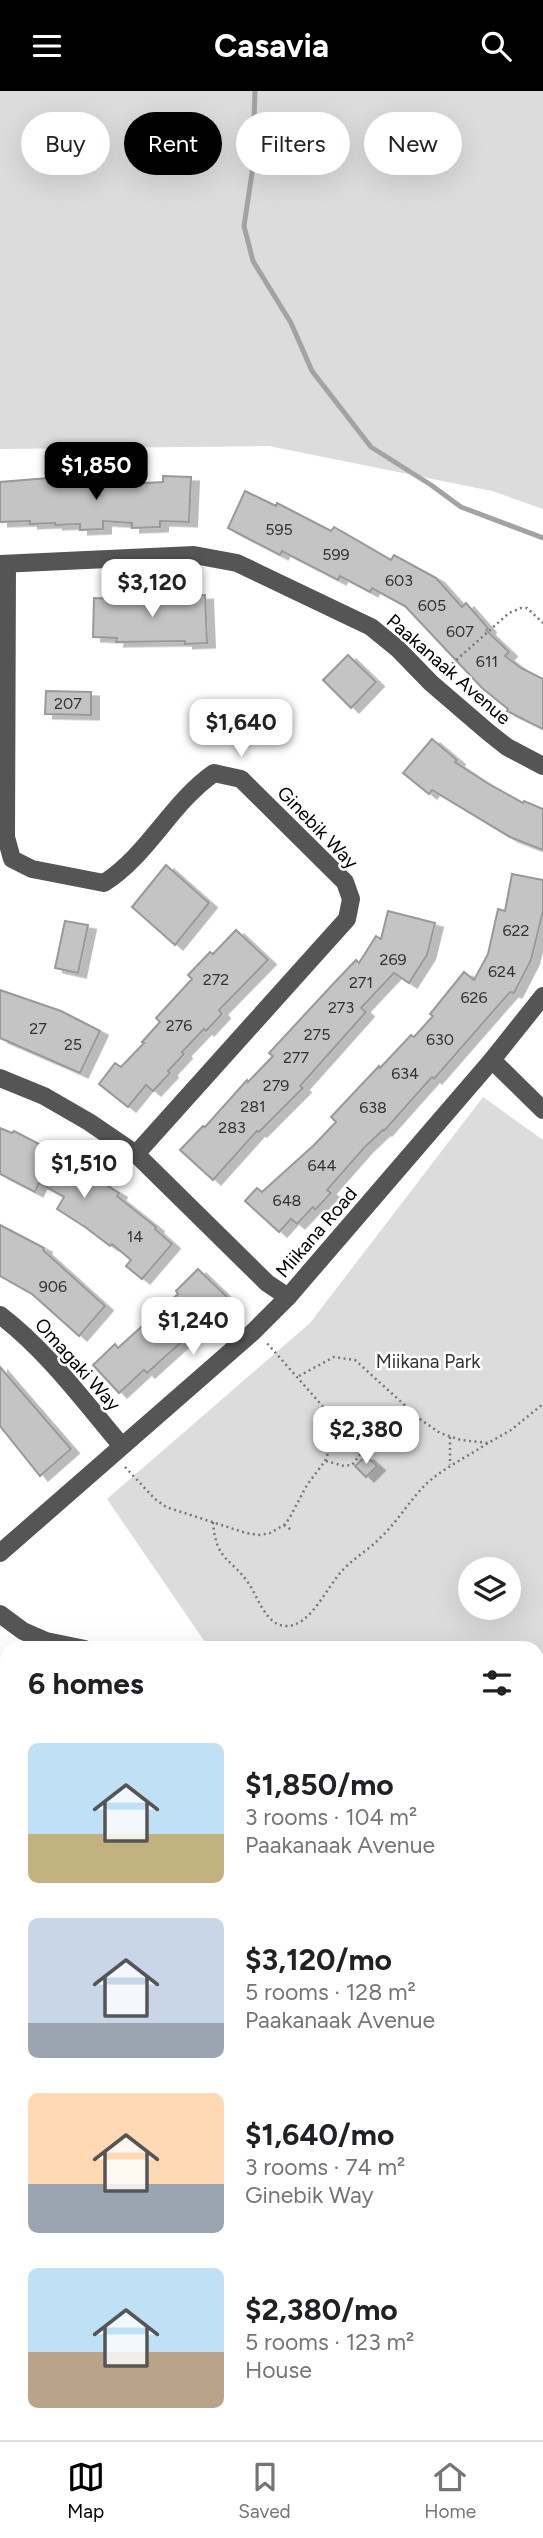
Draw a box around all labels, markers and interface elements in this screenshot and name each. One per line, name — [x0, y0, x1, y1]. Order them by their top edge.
icon: menu — [28, 27, 66, 65]
text: Casavia — [214, 27, 329, 65]
icon: search — [477, 27, 515, 65]
chip: Buy — [21, 112, 110, 175]
chip: Rent — [124, 112, 222, 175]
chip: Filters — [236, 112, 350, 175]
chip: New — [364, 112, 462, 175]
pin: $1,850 — [39, 443, 153, 502]
text: $1,850 — [61, 451, 131, 479]
house number: 595 — [265, 520, 293, 539]
house number: 599 — [322, 545, 350, 564]
pin: $3,120 — [95, 559, 209, 619]
text: $3,120 — [117, 568, 187, 596]
house number: 603 — [385, 571, 413, 590]
house number: 605 — [418, 596, 446, 615]
street label: Paakanaak Avenue — [382, 609, 515, 730]
house number: 607 — [446, 622, 474, 641]
house number: 611 — [476, 652, 498, 671]
house number: 207 — [54, 694, 82, 713]
pin: $1,640 — [184, 699, 298, 759]
text: $1,640 — [205, 708, 277, 736]
street label: Ginebik Way — [272, 781, 363, 874]
house number: 622 — [503, 921, 529, 940]
house number: 269 — [379, 950, 407, 969]
house number: 624 — [488, 962, 516, 981]
house number: 272 — [203, 970, 229, 989]
house number: 271 — [349, 973, 373, 992]
house number: 626 — [460, 988, 488, 1007]
house number: 273 — [328, 998, 354, 1017]
house number: 276 — [166, 1016, 192, 1035]
house number: 27 — [29, 1019, 47, 1038]
house number: 275 — [304, 1025, 330, 1044]
house number: 630 — [426, 1030, 454, 1049]
house number: 25 — [64, 1035, 82, 1054]
house number: 277 — [283, 1048, 309, 1067]
house number: 634 — [391, 1064, 419, 1083]
house number: 279 — [263, 1076, 289, 1095]
house number: 281 — [240, 1097, 266, 1116]
house number: 638 — [359, 1098, 387, 1117]
house number: 283 — [218, 1118, 246, 1137]
pin: $1,510 — [27, 1141, 141, 1200]
text: $1,510 — [51, 1149, 117, 1177]
house number: 644 — [308, 1156, 337, 1175]
street label: Miikana Road — [271, 1182, 362, 1282]
house number: 648 — [273, 1191, 301, 1210]
house number: 14 — [127, 1227, 143, 1246]
house number: 906 — [39, 1277, 67, 1296]
pin: $1,240 — [136, 1297, 250, 1357]
text: $1,240 — [157, 1306, 229, 1334]
street label: Omagaki Way — [30, 1313, 125, 1415]
park label: Miikana Park — [376, 1350, 481, 1373]
pin: $2,380 — [309, 1407, 423, 1466]
text: $2,380 — [329, 1415, 403, 1443]
map controls — [458, 1557, 521, 1620]
button: layers — [458, 1557, 521, 1620]
icon: filters — [478, 1664, 516, 1702]
text: 6 homes — [28, 1665, 144, 1702]
text: $1,850/mo — [245, 1766, 394, 1803]
icon: home — [84, 1771, 168, 1855]
text: 3 rooms · 104 m² — [245, 1803, 417, 1831]
text: Paakanaak Avenue — [245, 1831, 435, 1859]
text: $3,120/mo — [245, 1941, 392, 1978]
icon: home — [84, 1946, 168, 2030]
text: 5 rooms · 128 m² — [245, 1978, 416, 2006]
text: Paakanaak Avenue — [245, 2006, 435, 2034]
text: $1,640/mo — [245, 2116, 394, 2153]
icon: home — [84, 2121, 168, 2205]
text: 3 rooms · 74 m² — [245, 2153, 405, 2181]
text: Ginebik Way — [245, 2181, 374, 2209]
text: $2,380/mo — [245, 2291, 398, 2328]
icon: home — [84, 2296, 168, 2380]
text: 5 rooms · 123 m² — [245, 2328, 414, 2356]
text: House — [245, 2356, 312, 2384]
tab: Map — [67, 2458, 105, 2523]
tab: Saved — [238, 2458, 291, 2523]
tab: Home — [424, 2458, 476, 2523]

